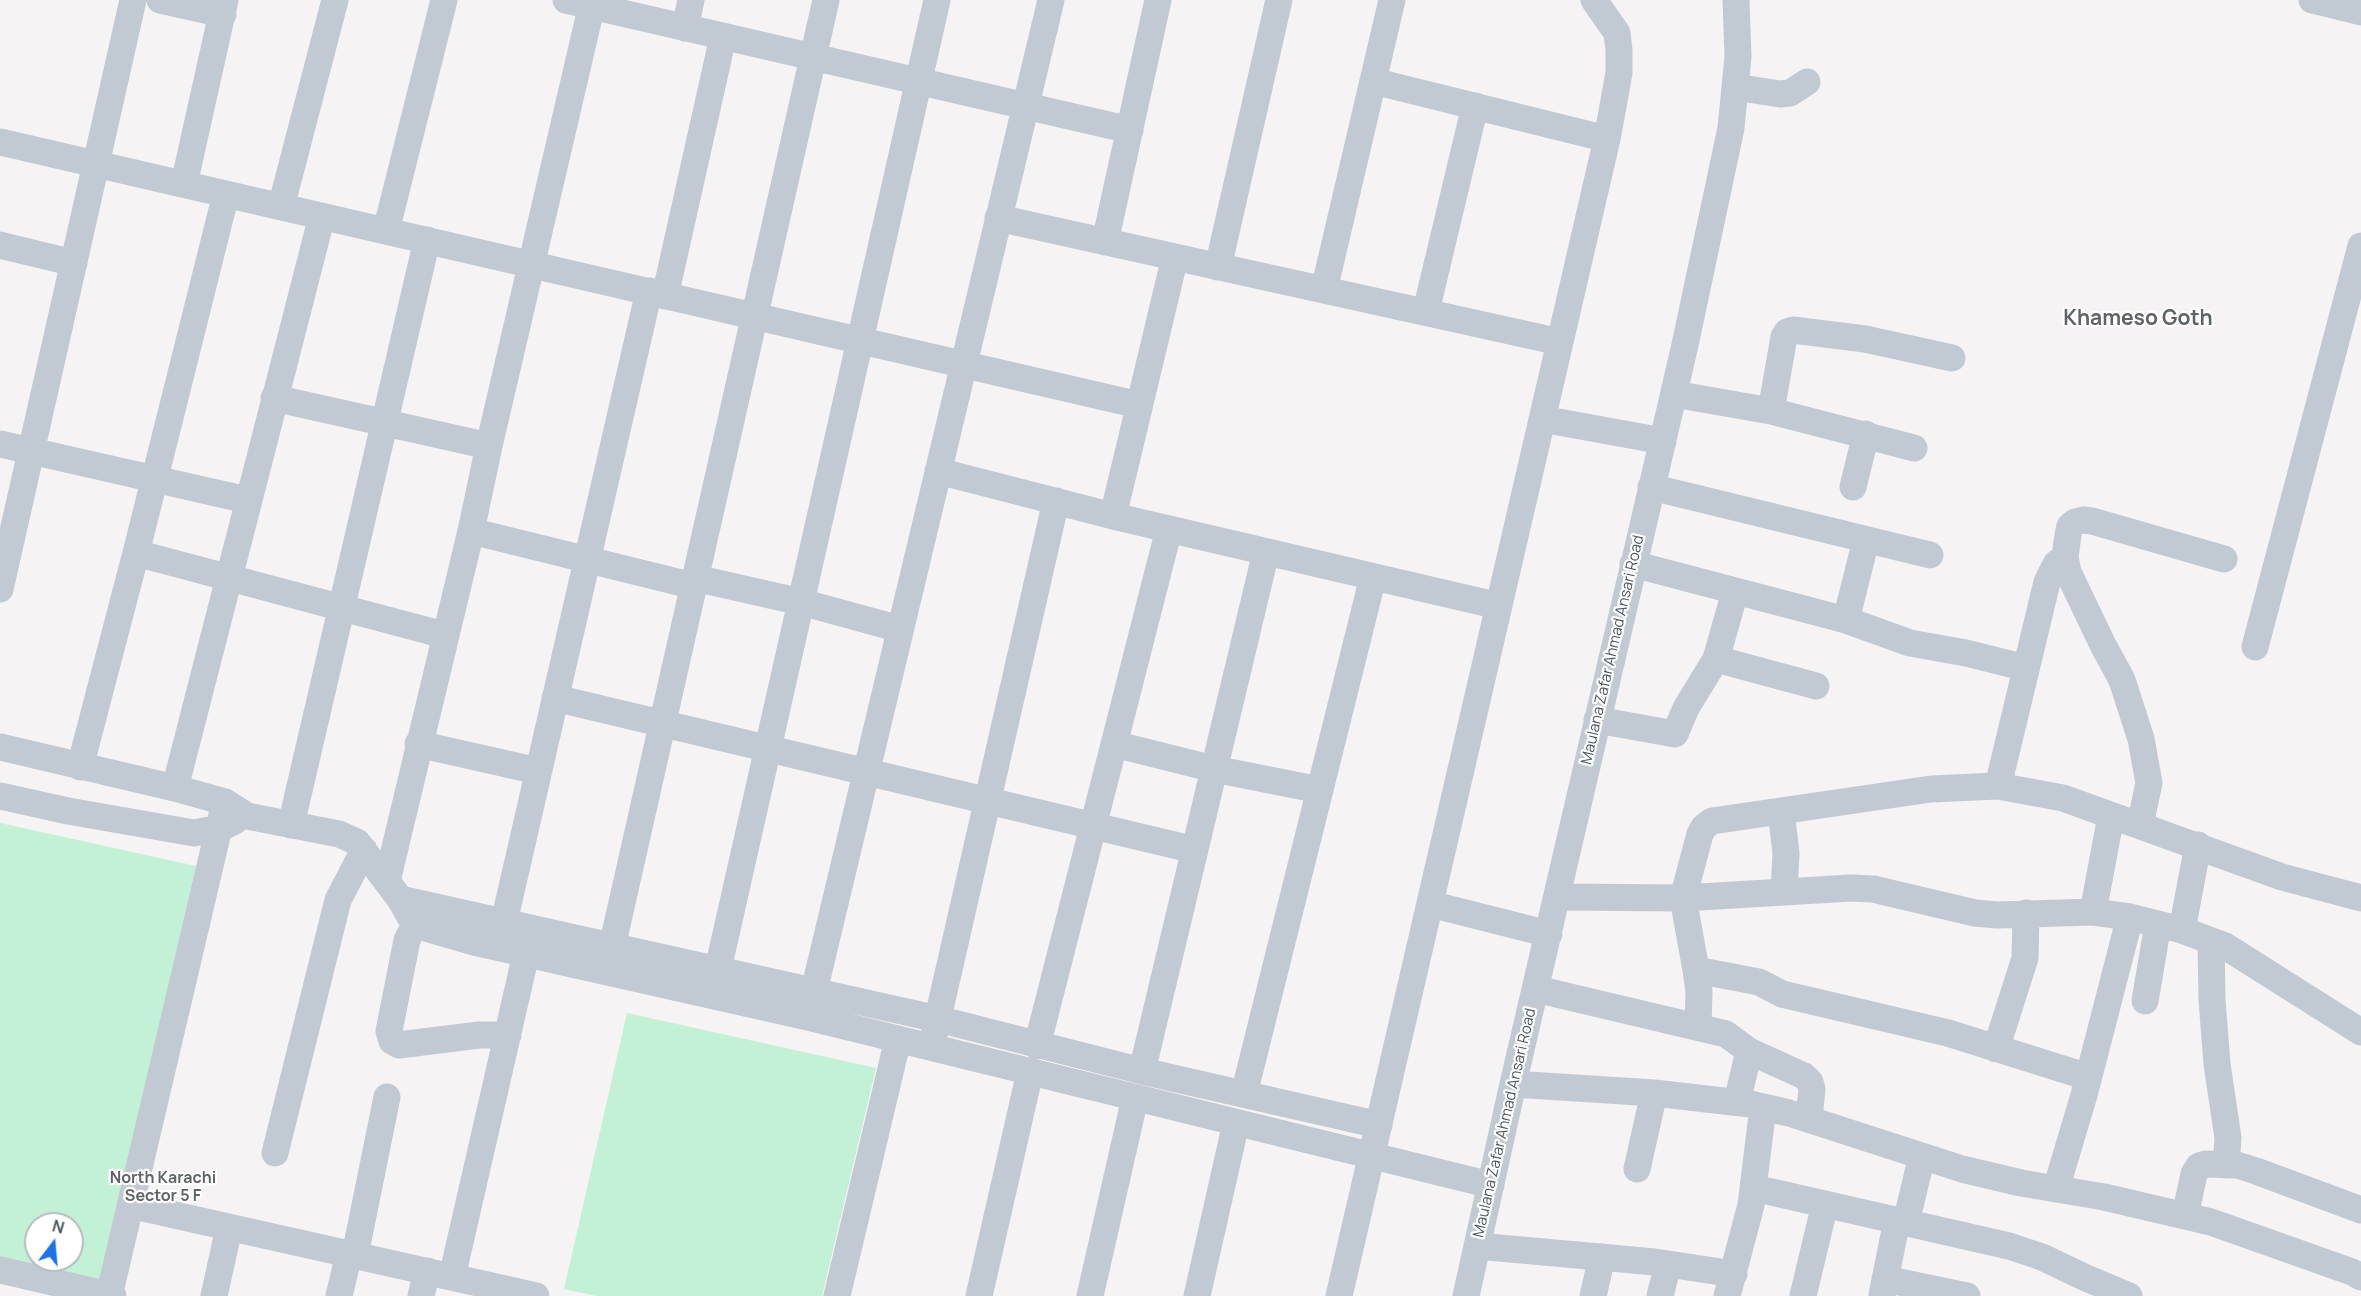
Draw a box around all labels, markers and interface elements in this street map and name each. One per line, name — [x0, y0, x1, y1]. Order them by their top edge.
district label: Khameso Goth — [2063, 306, 2213, 332]
street label: Maulana Zafar Ahmad Ansari Road — [1578, 534, 1648, 766]
street label: Maulana Zafar Ahmad Ansari Road — [1470, 1007, 1540, 1239]
district label: North Karachi Sector 5 F — [110, 1169, 216, 1207]
north arrow — [24, 1212, 84, 1272]
text: N — [50, 1214, 67, 1239]

